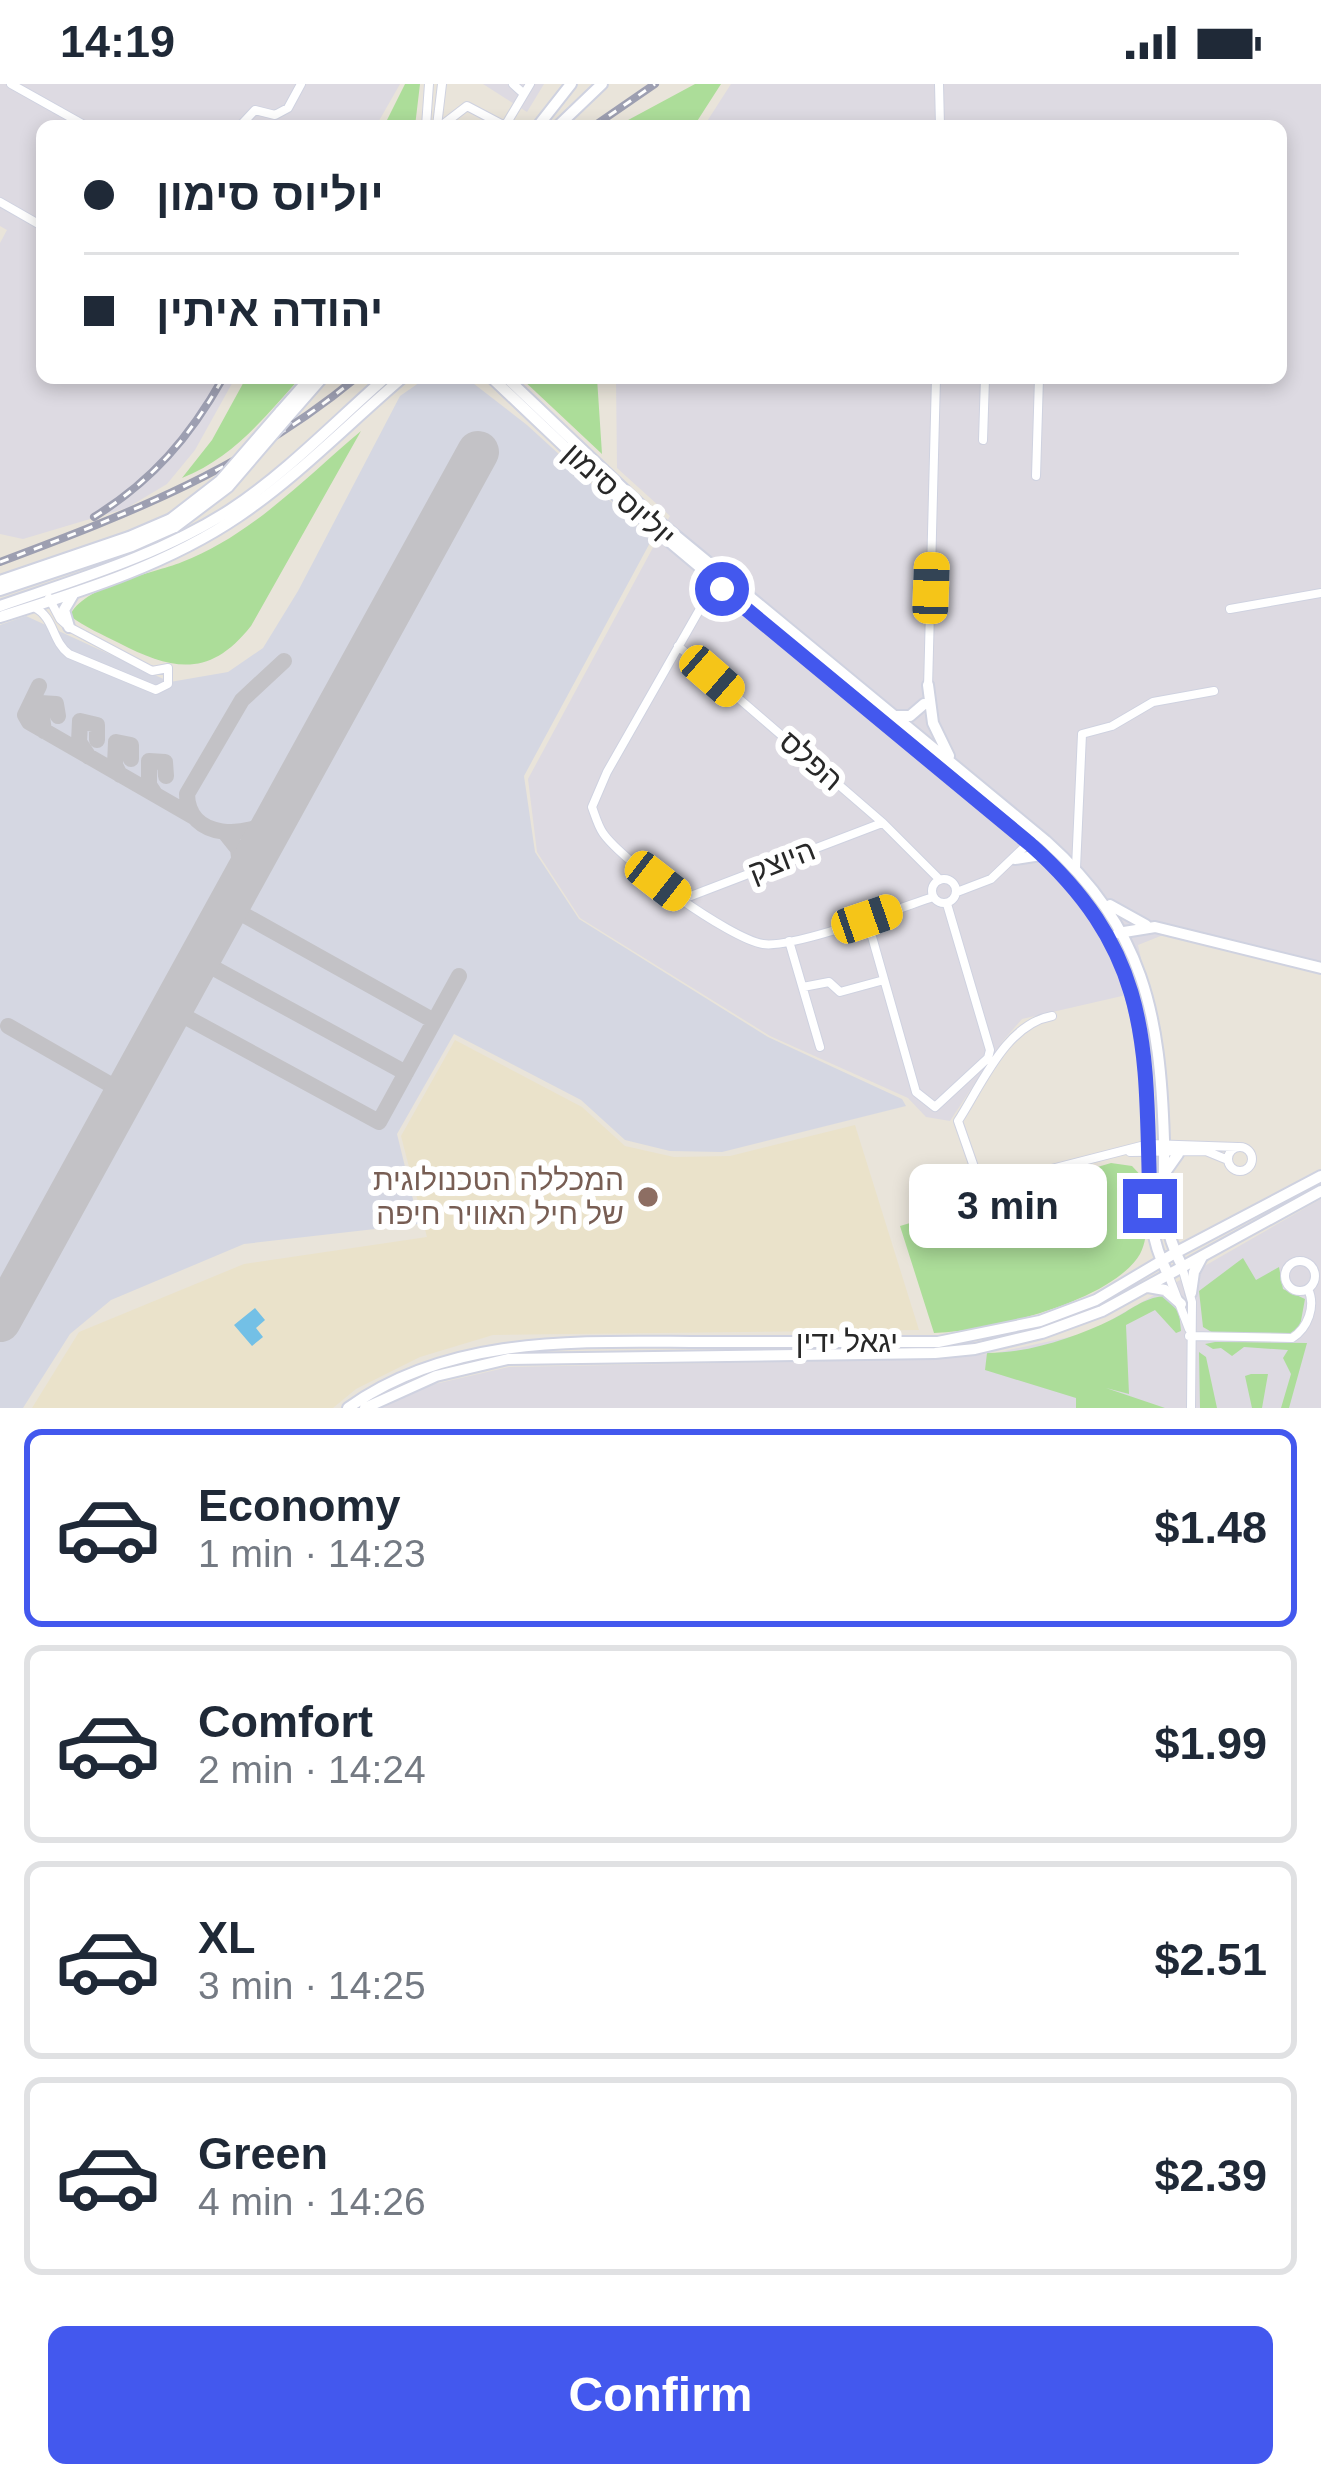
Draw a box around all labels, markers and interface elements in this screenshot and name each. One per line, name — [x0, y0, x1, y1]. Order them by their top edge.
text: 14:19 — [60, 16, 175, 67]
text: יוליוס סימון — [156, 169, 384, 220]
text: יהודה איתין — [156, 285, 383, 336]
street label: יוליוס סימון — [557, 436, 682, 553]
car — [912, 551, 950, 625]
route start — [695, 562, 749, 616]
car — [673, 639, 751, 713]
street label: הפלס — [773, 724, 849, 797]
street label: היוצק — [744, 833, 820, 888]
car — [619, 845, 697, 917]
car — [827, 890, 907, 948]
place label: המכללה הטכנולוגית של חיל האוויר חיפה — [373, 1163, 624, 1230]
callout: 3 min — [910, 1164, 1108, 1248]
route end — [1123, 1179, 1177, 1233]
marker: המכללה הטכנולוגית של חיל האוויר חיפה — [635, 1184, 661, 1210]
text: 3 min — [957, 1184, 1059, 1227]
street label: יגאל ידין — [796, 1325, 898, 1358]
icon: car — [54, 1474, 162, 1582]
text: Economy — [198, 1480, 401, 1531]
text: $1.48 — [1154, 1502, 1267, 1553]
text: 1 min · 14:23 — [198, 1532, 426, 1575]
icon: car — [54, 1690, 162, 1798]
text: Comfort — [198, 1696, 373, 1747]
text: $1.99 — [1154, 1718, 1267, 1769]
text: 2 min · 14:24 — [198, 1748, 426, 1791]
icon: car — [54, 1906, 162, 2014]
text: XL — [198, 1912, 256, 1963]
text: $2.51 — [1154, 1934, 1267, 1985]
text: 3 min · 14:25 — [198, 1964, 426, 2007]
icon: car — [54, 2122, 162, 2230]
text: Green — [198, 2128, 328, 2179]
text: $2.39 — [1154, 2150, 1267, 2201]
text: 4 min · 14:26 — [198, 2180, 426, 2223]
button: Confirm — [48, 2326, 1273, 2464]

